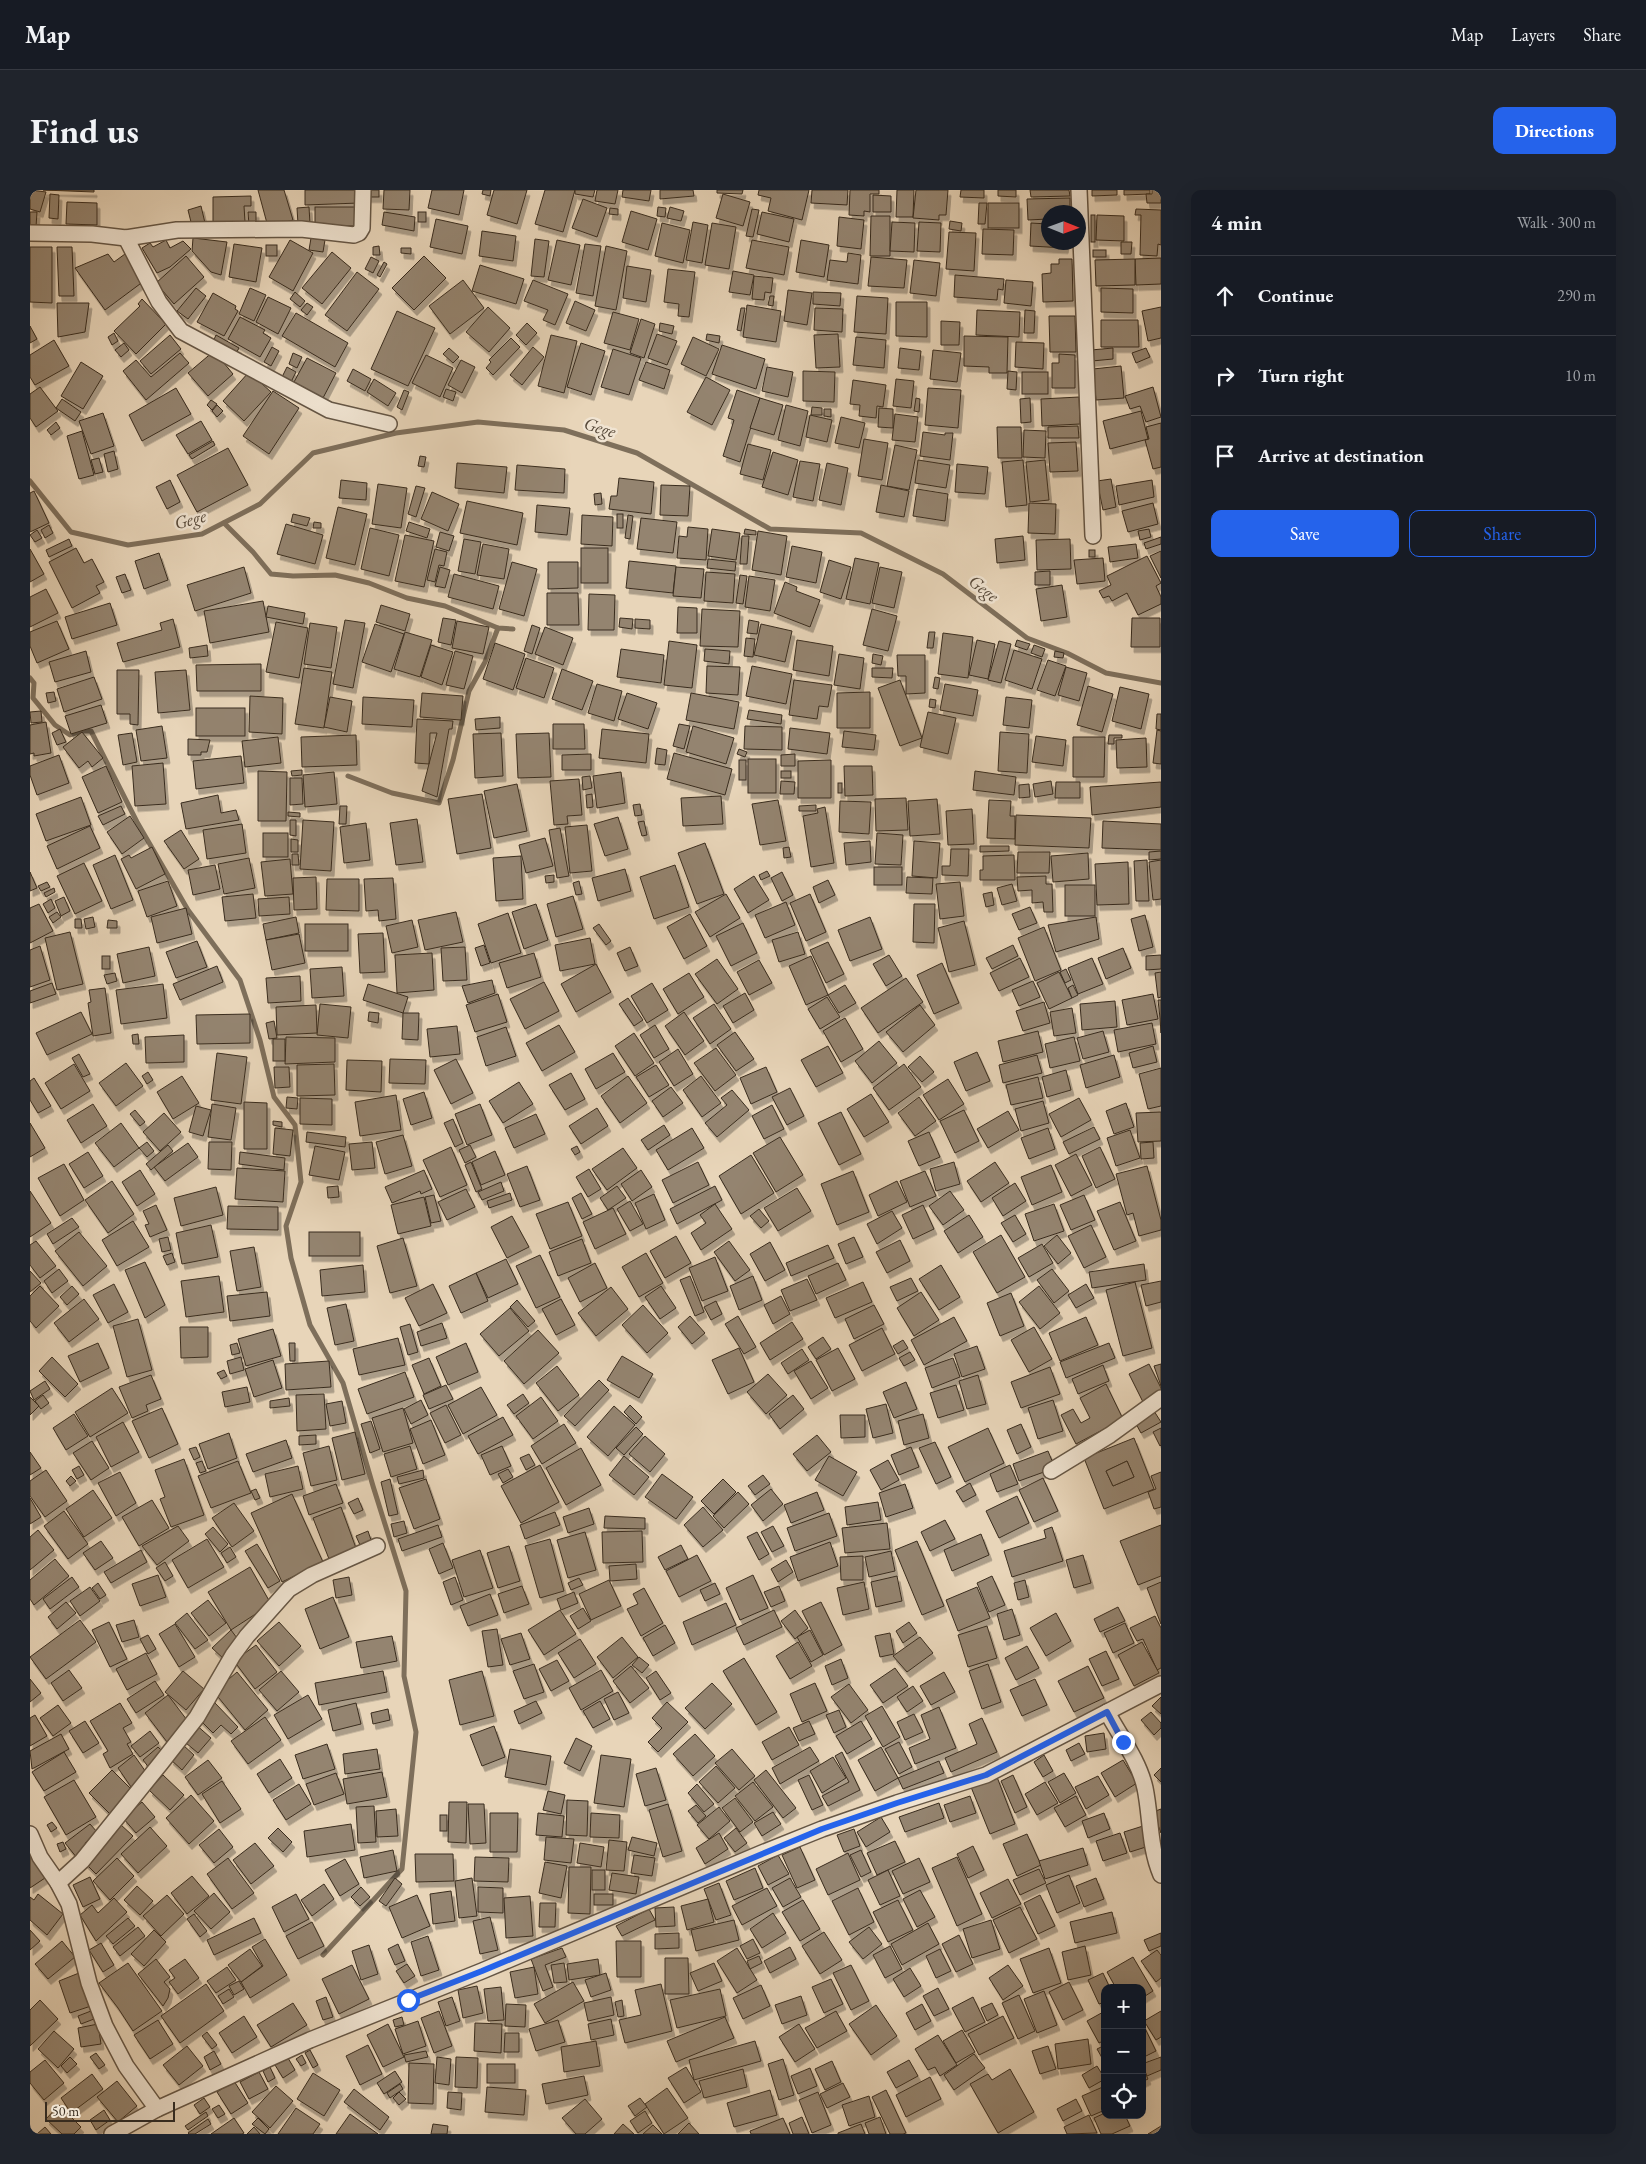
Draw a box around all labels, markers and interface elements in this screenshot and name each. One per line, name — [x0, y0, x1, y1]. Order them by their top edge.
text: Map — [25, 19, 70, 50]
text: Map — [1451, 23, 1483, 46]
text: Layers — [1511, 23, 1555, 46]
text: Share — [1583, 23, 1621, 46]
button: Directions — [1493, 107, 1616, 154]
text: Find us — [30, 108, 139, 153]
north arrow — [1041, 205, 1086, 250]
text: 4 min — [1211, 209, 1262, 236]
text: Walk · 300 m — [1517, 212, 1596, 233]
icon: ahead — [1211, 282, 1239, 310]
text: Continue — [1258, 283, 1333, 308]
text: 290 m — [1557, 285, 1596, 306]
icon: right — [1211, 362, 1239, 390]
text: Turn right — [1258, 363, 1344, 388]
text: 10 m — [1565, 365, 1596, 386]
water label: Gege — [581, 411, 620, 444]
icon: arrive — [1211, 442, 1239, 470]
text: Arrive at destination — [1258, 443, 1424, 468]
water label: Gege — [172, 504, 210, 535]
button: Save — [1211, 510, 1399, 557]
button: Share — [1409, 510, 1596, 557]
water label: Gege — [964, 569, 1004, 608]
route end — [1112, 1731, 1135, 1754]
map controls — [1101, 1984, 1146, 2119]
button: + — [1101, 1984, 1146, 2029]
route start — [397, 1989, 420, 2012]
button: − — [1101, 2029, 1146, 2074]
button: locate — [1101, 2074, 1146, 2119]
scale bar — [45, 2099, 175, 2122]
text: 50 m — [52, 2102, 79, 2120]

